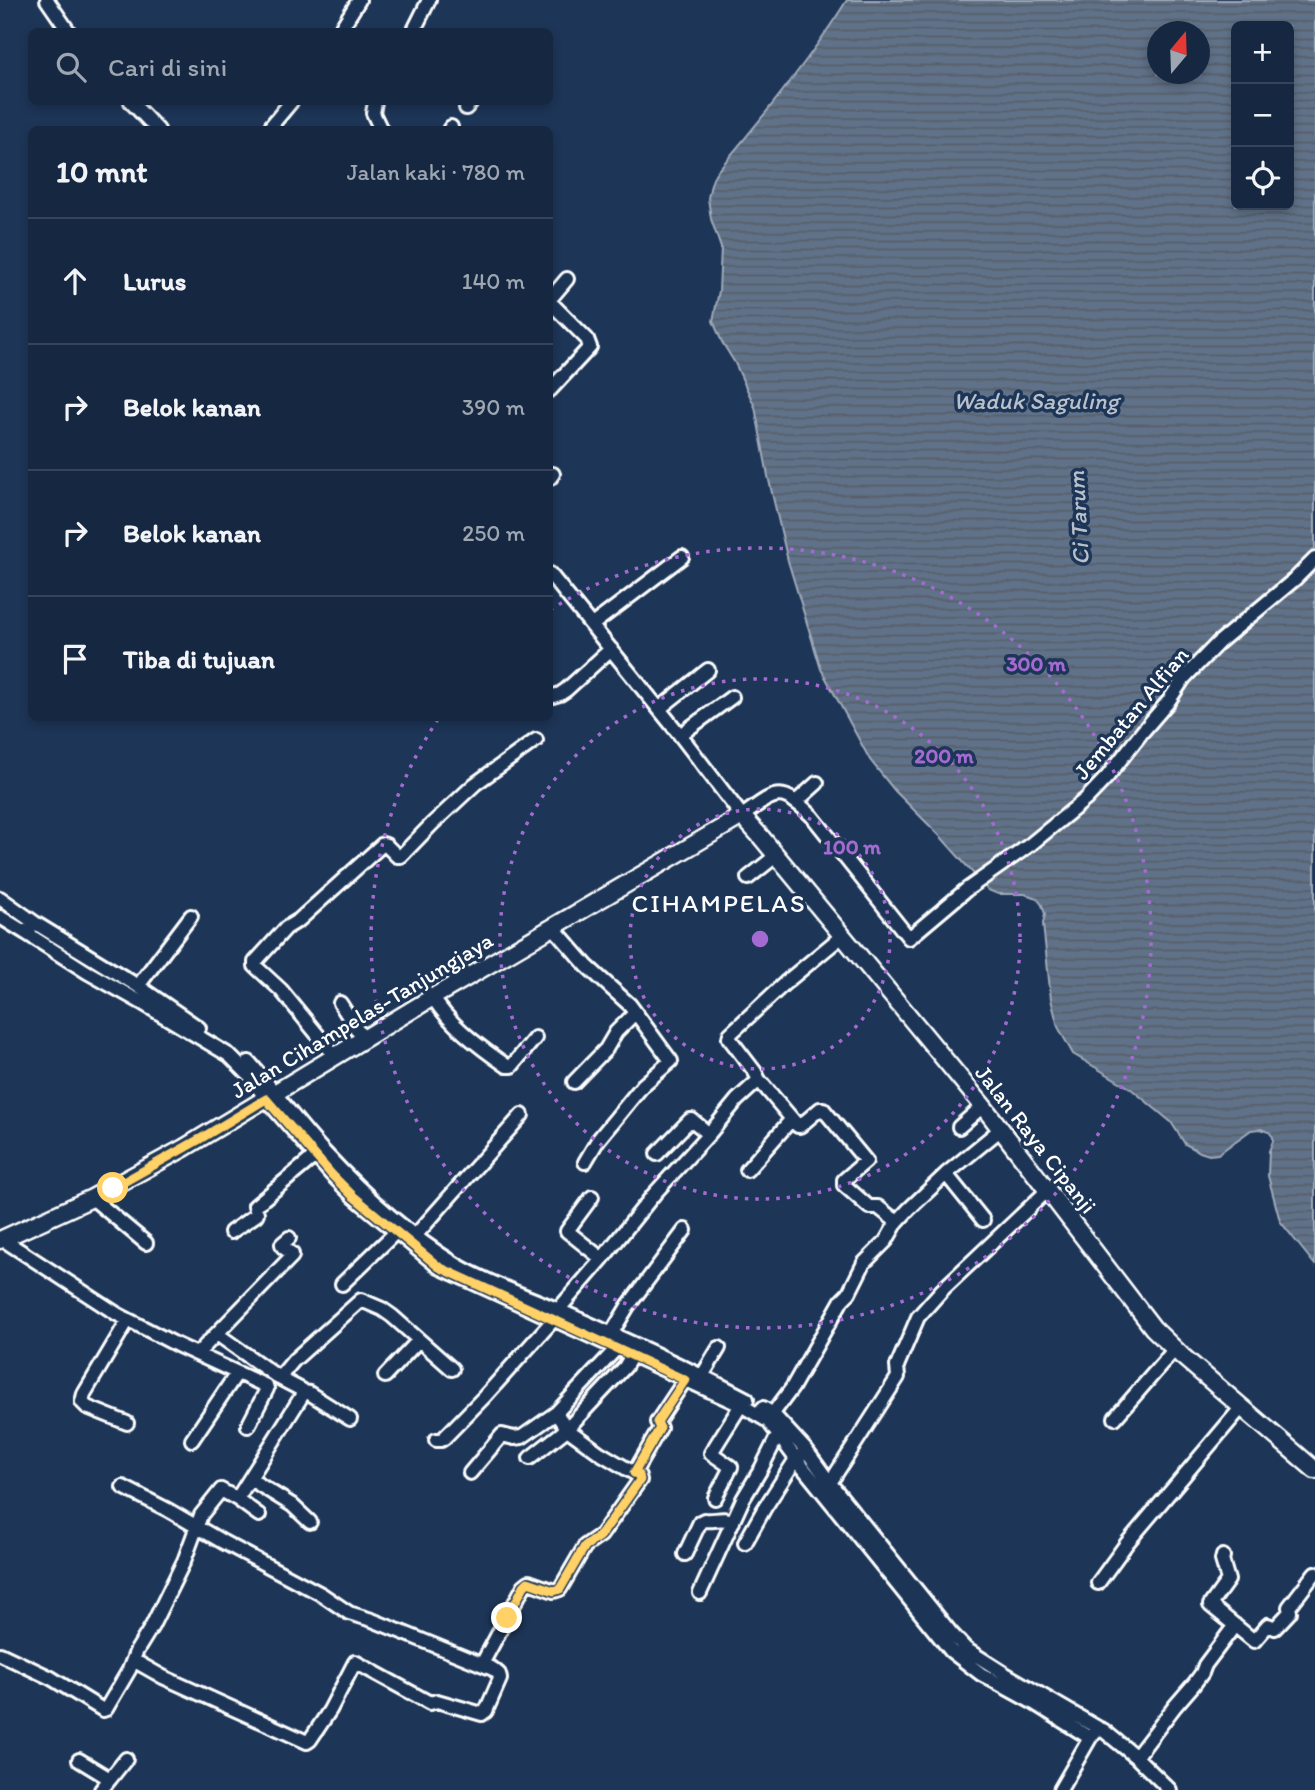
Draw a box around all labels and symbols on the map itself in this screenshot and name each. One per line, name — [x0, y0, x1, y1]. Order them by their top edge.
north arrow — [1147, 21, 1210, 84]
water label: Waduk Saguling — [953, 386, 1122, 415]
water label: Ci Tarum — [1061, 469, 1095, 566]
street label: Jembatan Alfian — [1067, 641, 1195, 785]
text: 300 m — [1006, 651, 1066, 676]
text: 200 m — [914, 743, 974, 768]
text: 100 m — [823, 834, 881, 859]
district label: CIHAMPELAS — [631, 887, 807, 919]
street label: Jalan Cihampelas-Tanjungjaya — [226, 926, 498, 1104]
centre of rings — [748, 927, 772, 951]
street label: Jalan Raya Cipanji — [969, 1059, 1103, 1219]
route start — [97, 1172, 128, 1203]
route end — [491, 1602, 522, 1633]

